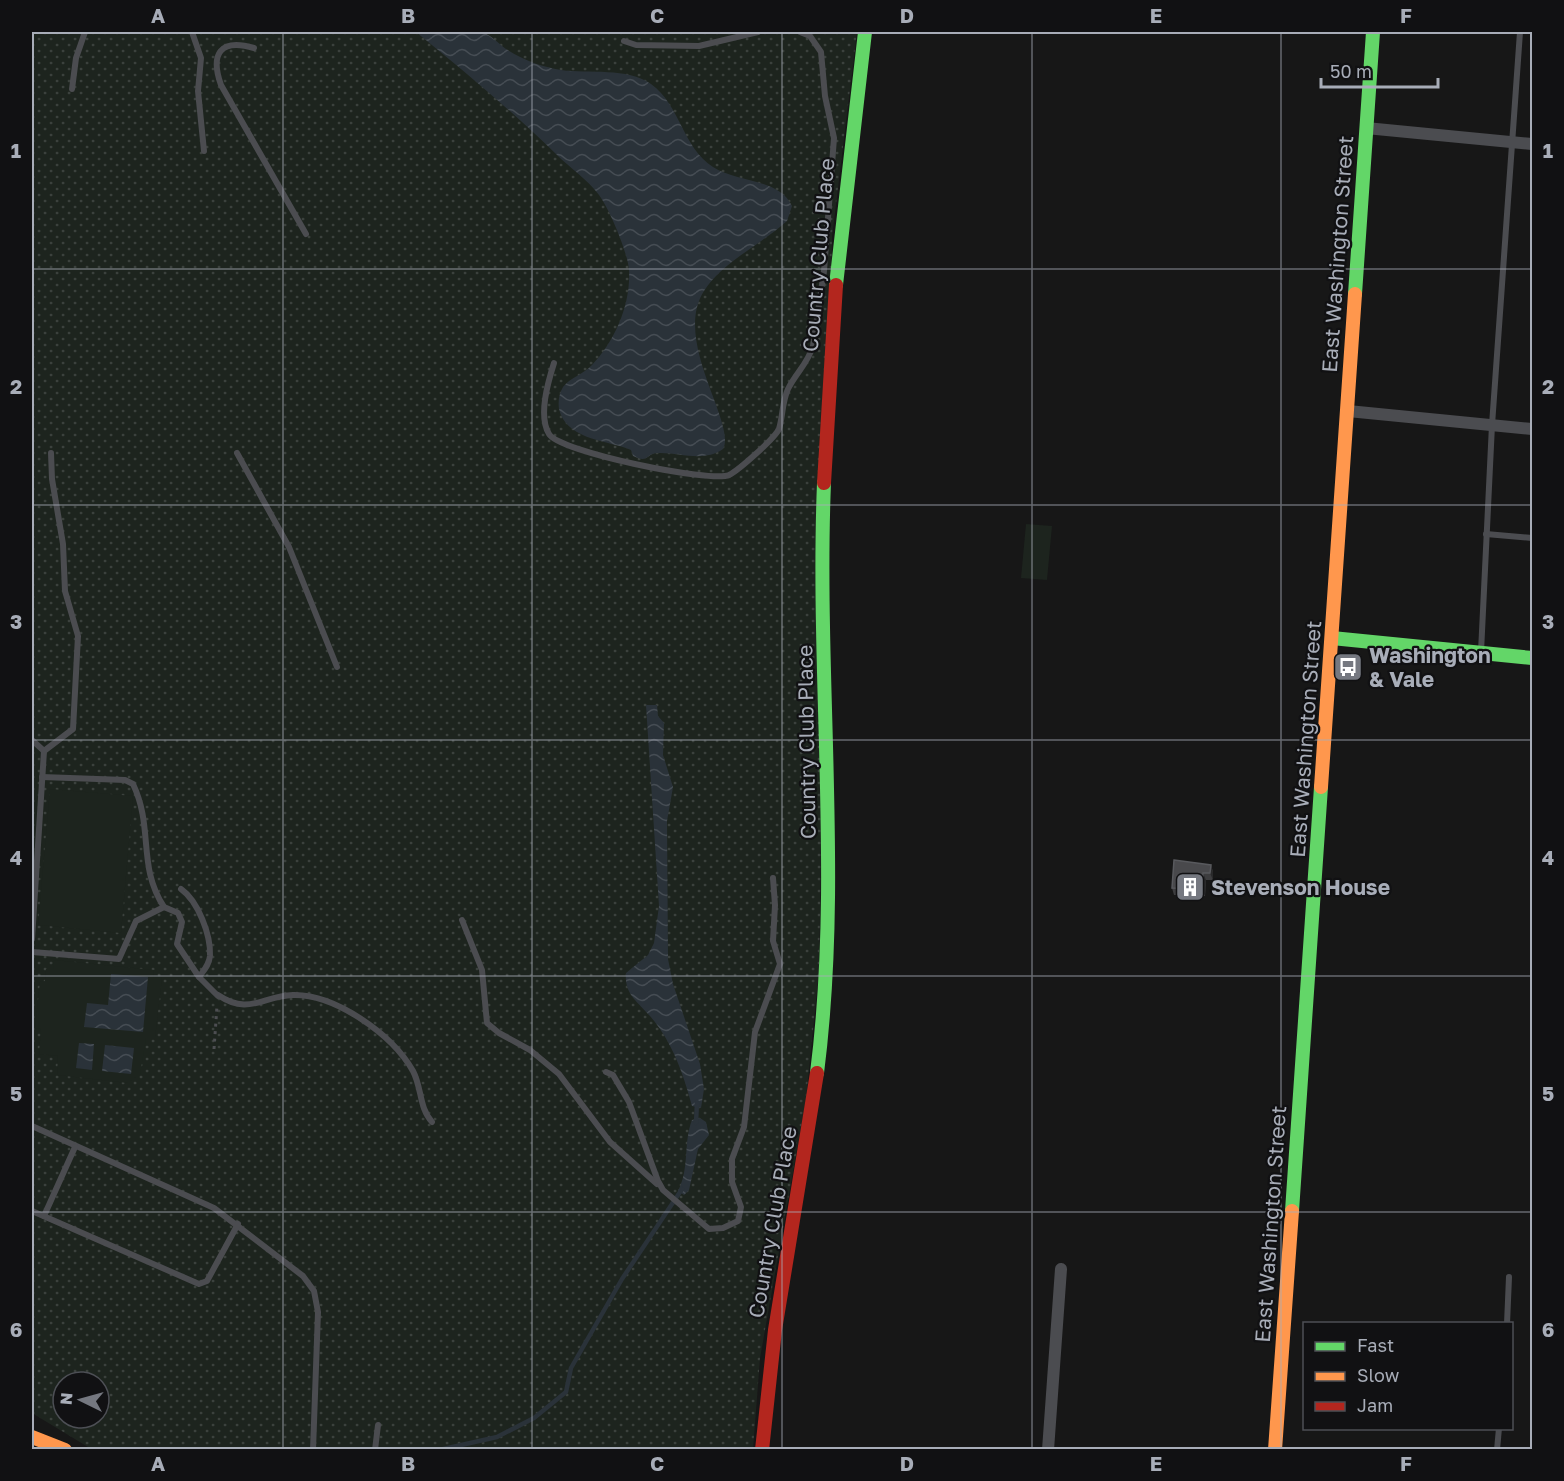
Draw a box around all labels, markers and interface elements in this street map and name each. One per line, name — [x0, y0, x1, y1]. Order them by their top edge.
text: A — [151, 3, 165, 27]
text: B — [401, 3, 415, 27]
text: C — [650, 3, 664, 27]
text: D — [900, 3, 914, 27]
text: E — [1150, 3, 1162, 27]
text: F — [1400, 3, 1412, 27]
scale bar — [1321, 51, 1438, 89]
text: 50 m — [1330, 60, 1372, 82]
street label: East Washington Street — [1316, 135, 1358, 373]
text: 1 — [11, 138, 21, 162]
text: 1 — [1543, 138, 1553, 162]
street label: Country Club Place — [797, 157, 839, 353]
text: 2 — [10, 374, 22, 398]
text: 2 — [1542, 374, 1554, 398]
text: 3 — [10, 609, 22, 633]
text: 3 — [1542, 609, 1554, 633]
street label: East Washington Street — [1284, 620, 1326, 858]
place label: Washington & Vale — [1369, 642, 1491, 692]
street label: Country Club Place — [791, 645, 821, 839]
bus stop icon: Washington & Vale — [1332, 651, 1364, 683]
text: 4 — [10, 845, 22, 869]
text: 4 — [1542, 845, 1554, 869]
building icon: Stevenson House — [1174, 871, 1206, 903]
place label: Stevenson House — [1211, 874, 1390, 900]
text: 5 — [10, 1081, 22, 1105]
text: 5 — [1542, 1081, 1554, 1105]
street label: East Washington Street — [1249, 1105, 1291, 1343]
street label: Country Club Place — [742, 1124, 802, 1320]
text: 6 — [10, 1317, 22, 1341]
text: 6 — [1542, 1317, 1554, 1341]
legend — [1303, 1322, 1513, 1430]
text: Fast — [1357, 1334, 1394, 1356]
text: Slow — [1357, 1364, 1400, 1386]
north arrow — [51, 1370, 111, 1430]
text: N — [56, 1392, 77, 1406]
text: Jam — [1357, 1394, 1393, 1416]
text: A — [151, 1451, 165, 1475]
text: B — [401, 1451, 415, 1475]
text: C — [650, 1451, 664, 1475]
text: D — [900, 1451, 914, 1475]
text: E — [1150, 1451, 1162, 1475]
text: F — [1400, 1451, 1412, 1475]

